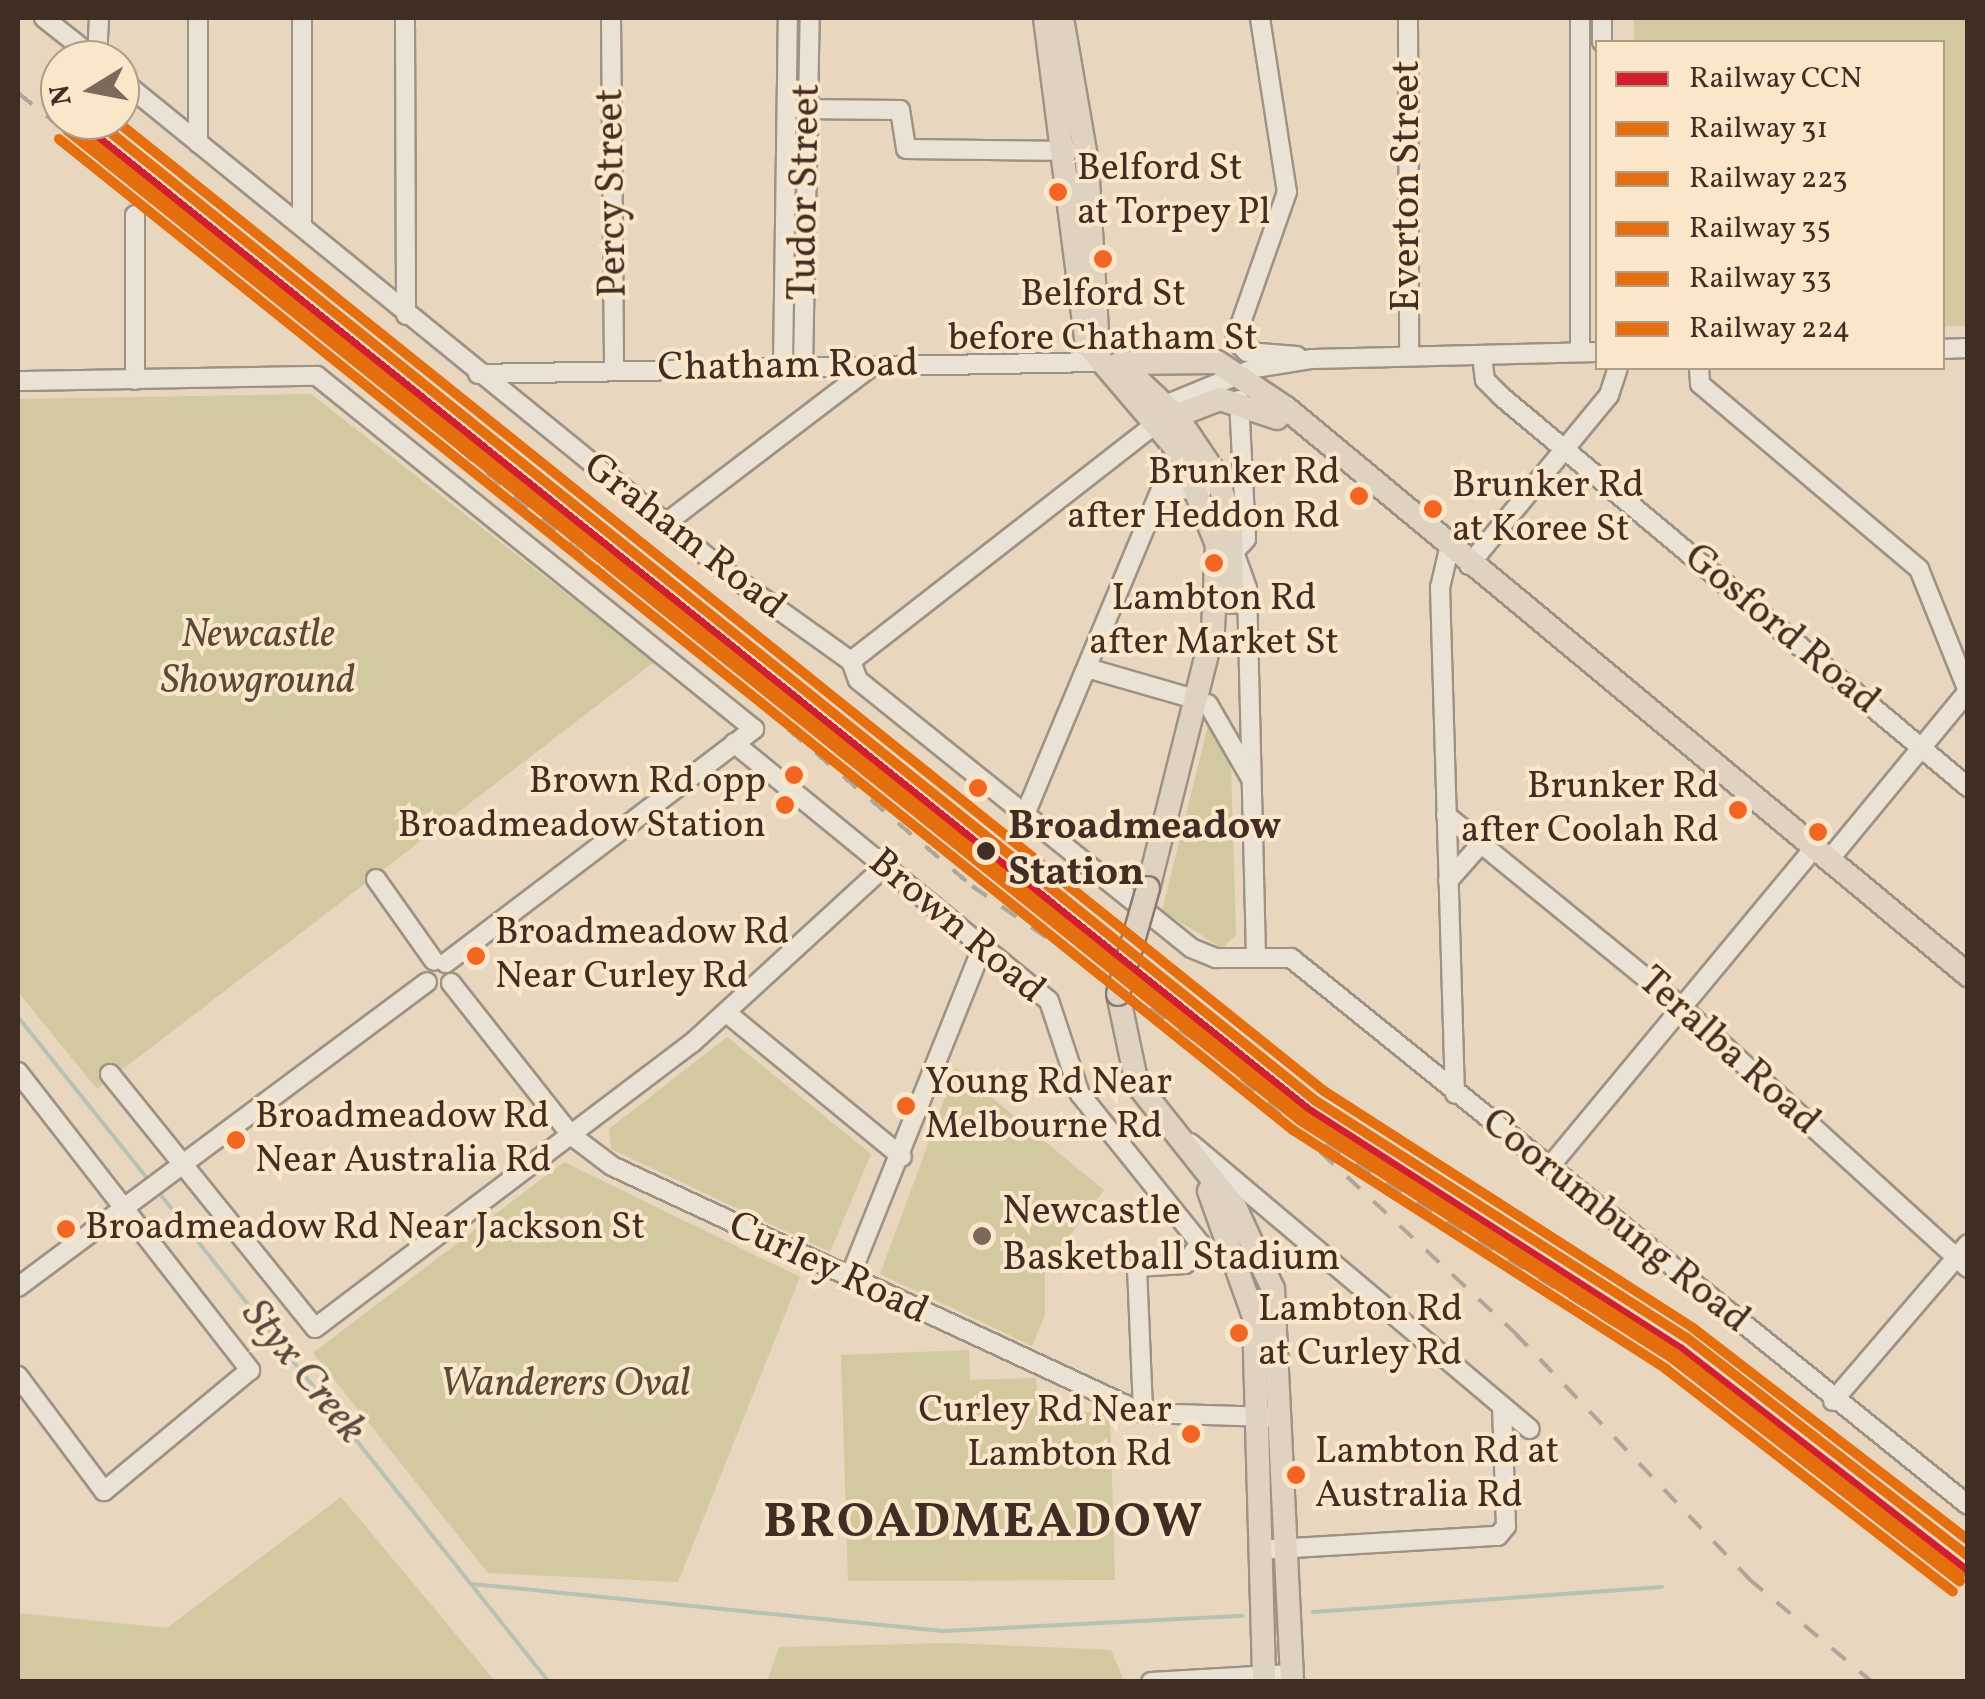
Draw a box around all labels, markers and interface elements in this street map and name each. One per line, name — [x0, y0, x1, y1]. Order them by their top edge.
north arrow — [40, 40, 140, 140]
legend — [1595, 40, 1945, 370]
text: Railway CCN — [1689, 58, 1862, 100]
street label: Everton Street — [1384, 60, 1432, 312]
text: N — [41, 82, 83, 108]
street label: Tudor Street — [780, 83, 832, 301]
street label: Percy Street — [587, 87, 639, 299]
text: Railway 31 — [1689, 108, 1828, 150]
place label: Belford St at Torpey Pl — [1077, 147, 1273, 236]
text: Railway 223 — [1689, 158, 1848, 200]
marker: Belford St at Torpey Pl — [1048, 182, 1068, 202]
text: Railway 35 — [1689, 208, 1831, 250]
marker: Belford St before Chatham St — [1093, 249, 1113, 269]
text: Railway 33 — [1689, 258, 1832, 300]
place label: Belford St before Chatham St — [948, 273, 1258, 362]
text: Railway 224 — [1689, 308, 1850, 350]
street label: Chatham Road — [657, 341, 919, 393]
street label: Graham Road — [573, 443, 795, 631]
place label: Brunker Rd after Heddon Rd — [1067, 451, 1340, 540]
place label: Brunker Rd at Koree St — [1452, 464, 1644, 554]
marker: Brunker Rd after Heddon Rd — [1349, 486, 1369, 506]
marker: Brunker Rd at Koree St — [1423, 499, 1443, 519]
street label: Gosford Road — [1674, 534, 1888, 726]
marker: Lambton Rd after Market St — [1204, 553, 1224, 573]
place label: Lambton Rd after Market St — [1089, 577, 1339, 666]
park label: Newcastle Showground — [161, 612, 355, 706]
place label: Brown Rd opp Broadmeadow Station — [397, 760, 766, 849]
unlabelled marker — [784, 765, 804, 785]
place label: Brunker Rd after Coolah Rd — [1461, 765, 1719, 854]
unlabelled marker — [968, 778, 988, 798]
marker: Brown Rd opp Broadmeadow Station — [775, 795, 795, 815]
marker: Brunker Rd after Coolah Rd — [1728, 800, 1748, 820]
place label: Broadmeadow Station — [1008, 804, 1281, 898]
unlabelled marker — [1808, 822, 1828, 842]
marker: Broadmeadow Station — [973, 838, 999, 864]
street label: Brown Road — [858, 839, 1054, 1015]
place label: Broadmeadow Rd Near Curley Rd — [495, 911, 791, 1001]
marker: Broadmeadow Rd Near Curley Rd — [466, 946, 486, 966]
street label: Teralba Road — [1627, 958, 1829, 1146]
place label: Young Rd Near Melbourne Rd — [925, 1061, 1172, 1150]
place label: Broadmeadow Rd Near Australia Rd — [255, 1095, 552, 1184]
marker: Young Rd Near Melbourne Rd — [896, 1096, 916, 1116]
street label: Coorumbung Road — [1471, 1099, 1759, 1345]
marker: Broadmeadow Rd Near Australia Rd — [226, 1130, 246, 1150]
place label: Newcastle Basketball Stadium — [1002, 1189, 1340, 1283]
street label: Curley Road — [720, 1202, 936, 1336]
place label: Broadmeadow Rd Near Jackson St — [85, 1206, 646, 1252]
marker: Broadmeadow Rd Near Jackson St — [56, 1219, 76, 1239]
marker: Newcastle Basketball Stadium — [971, 1225, 993, 1247]
place label: Lambton Rd at Curley Rd — [1258, 1288, 1463, 1378]
water label: Styx Creek — [229, 1291, 375, 1455]
marker: Lambton Rd at Curley Rd — [1229, 1323, 1249, 1343]
park label: Wanderers Oval — [440, 1361, 690, 1409]
place label: Curley Rd Near Lambton Rd — [917, 1389, 1172, 1478]
marker: Curley Rd Near Lambton Rd — [1181, 1424, 1201, 1444]
place label: Lambton Rd at Australia Rd — [1315, 1430, 1559, 1520]
marker: Lambton Rd at Australia Rd — [1286, 1465, 1306, 1485]
district label: BROADMEADOW — [763, 1494, 1205, 1554]

